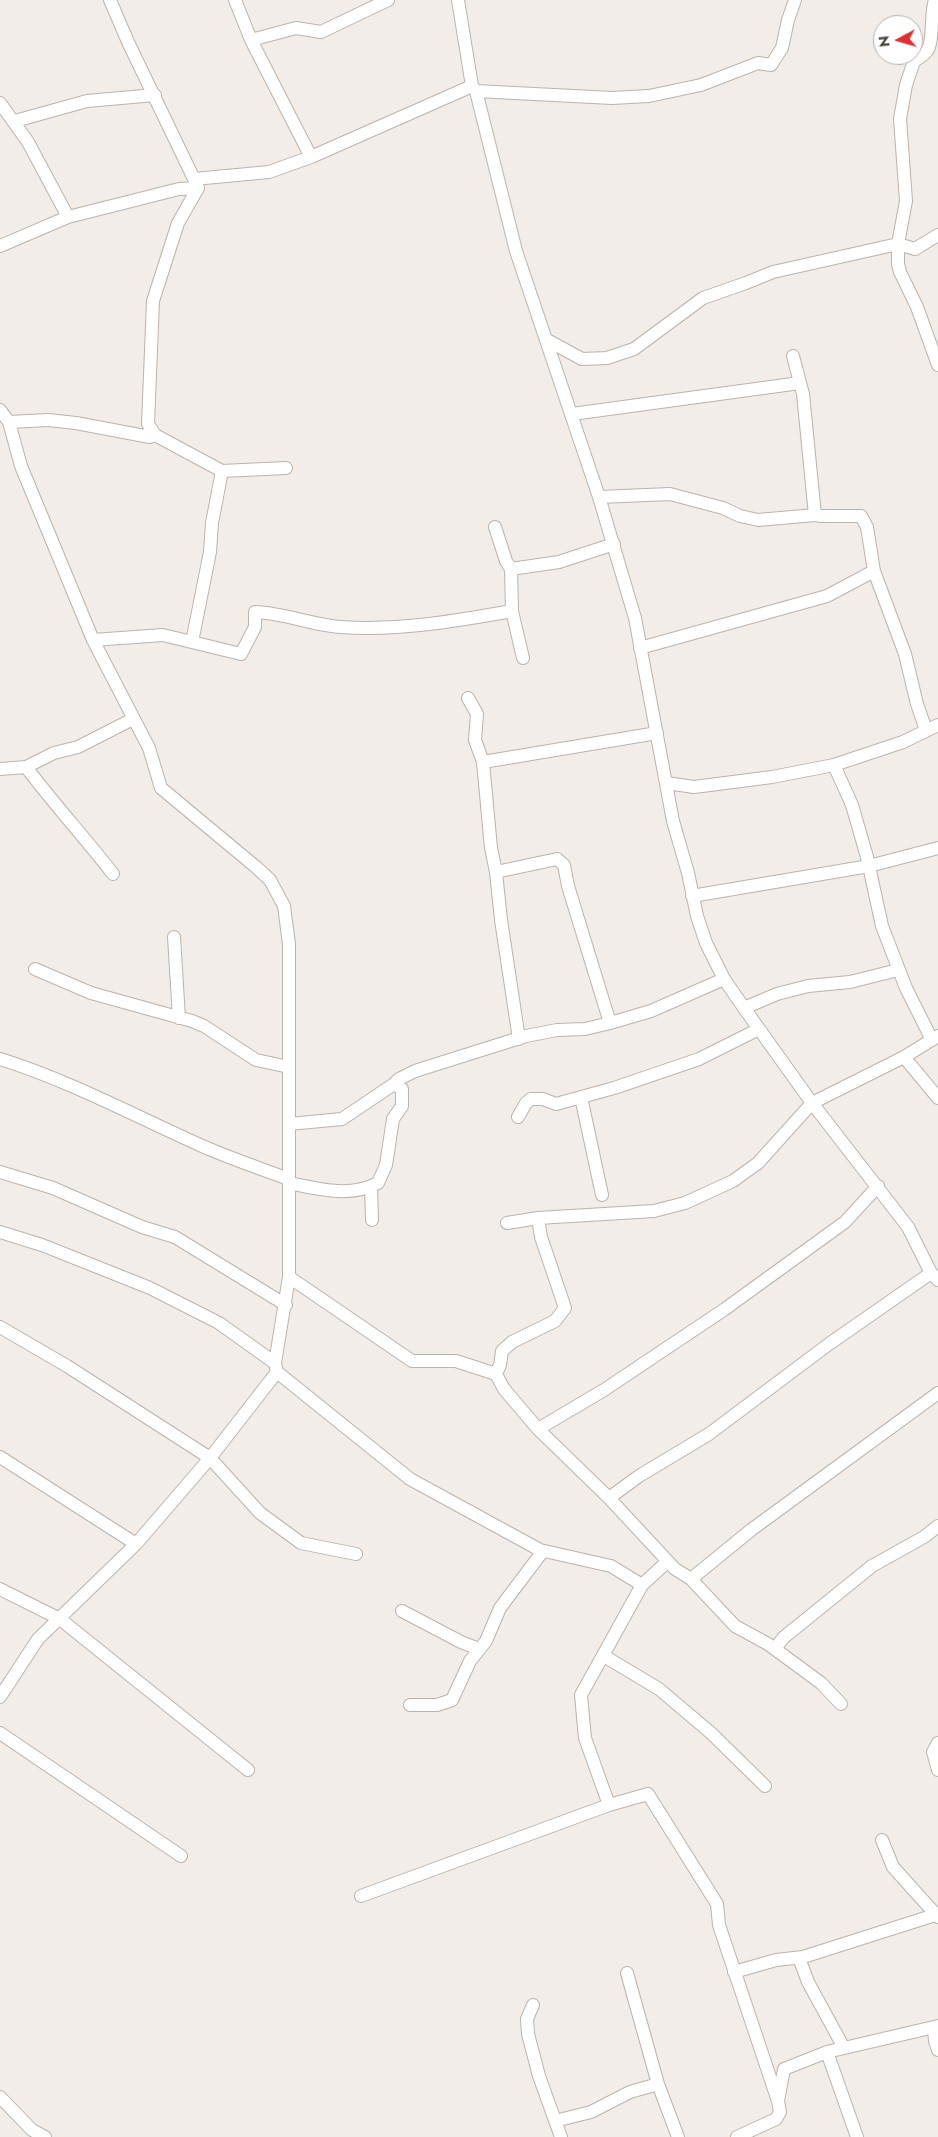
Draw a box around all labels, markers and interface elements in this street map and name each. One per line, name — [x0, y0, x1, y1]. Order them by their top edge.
north arrow — [873, 15, 923, 65]
text: N — [874, 35, 895, 48]

